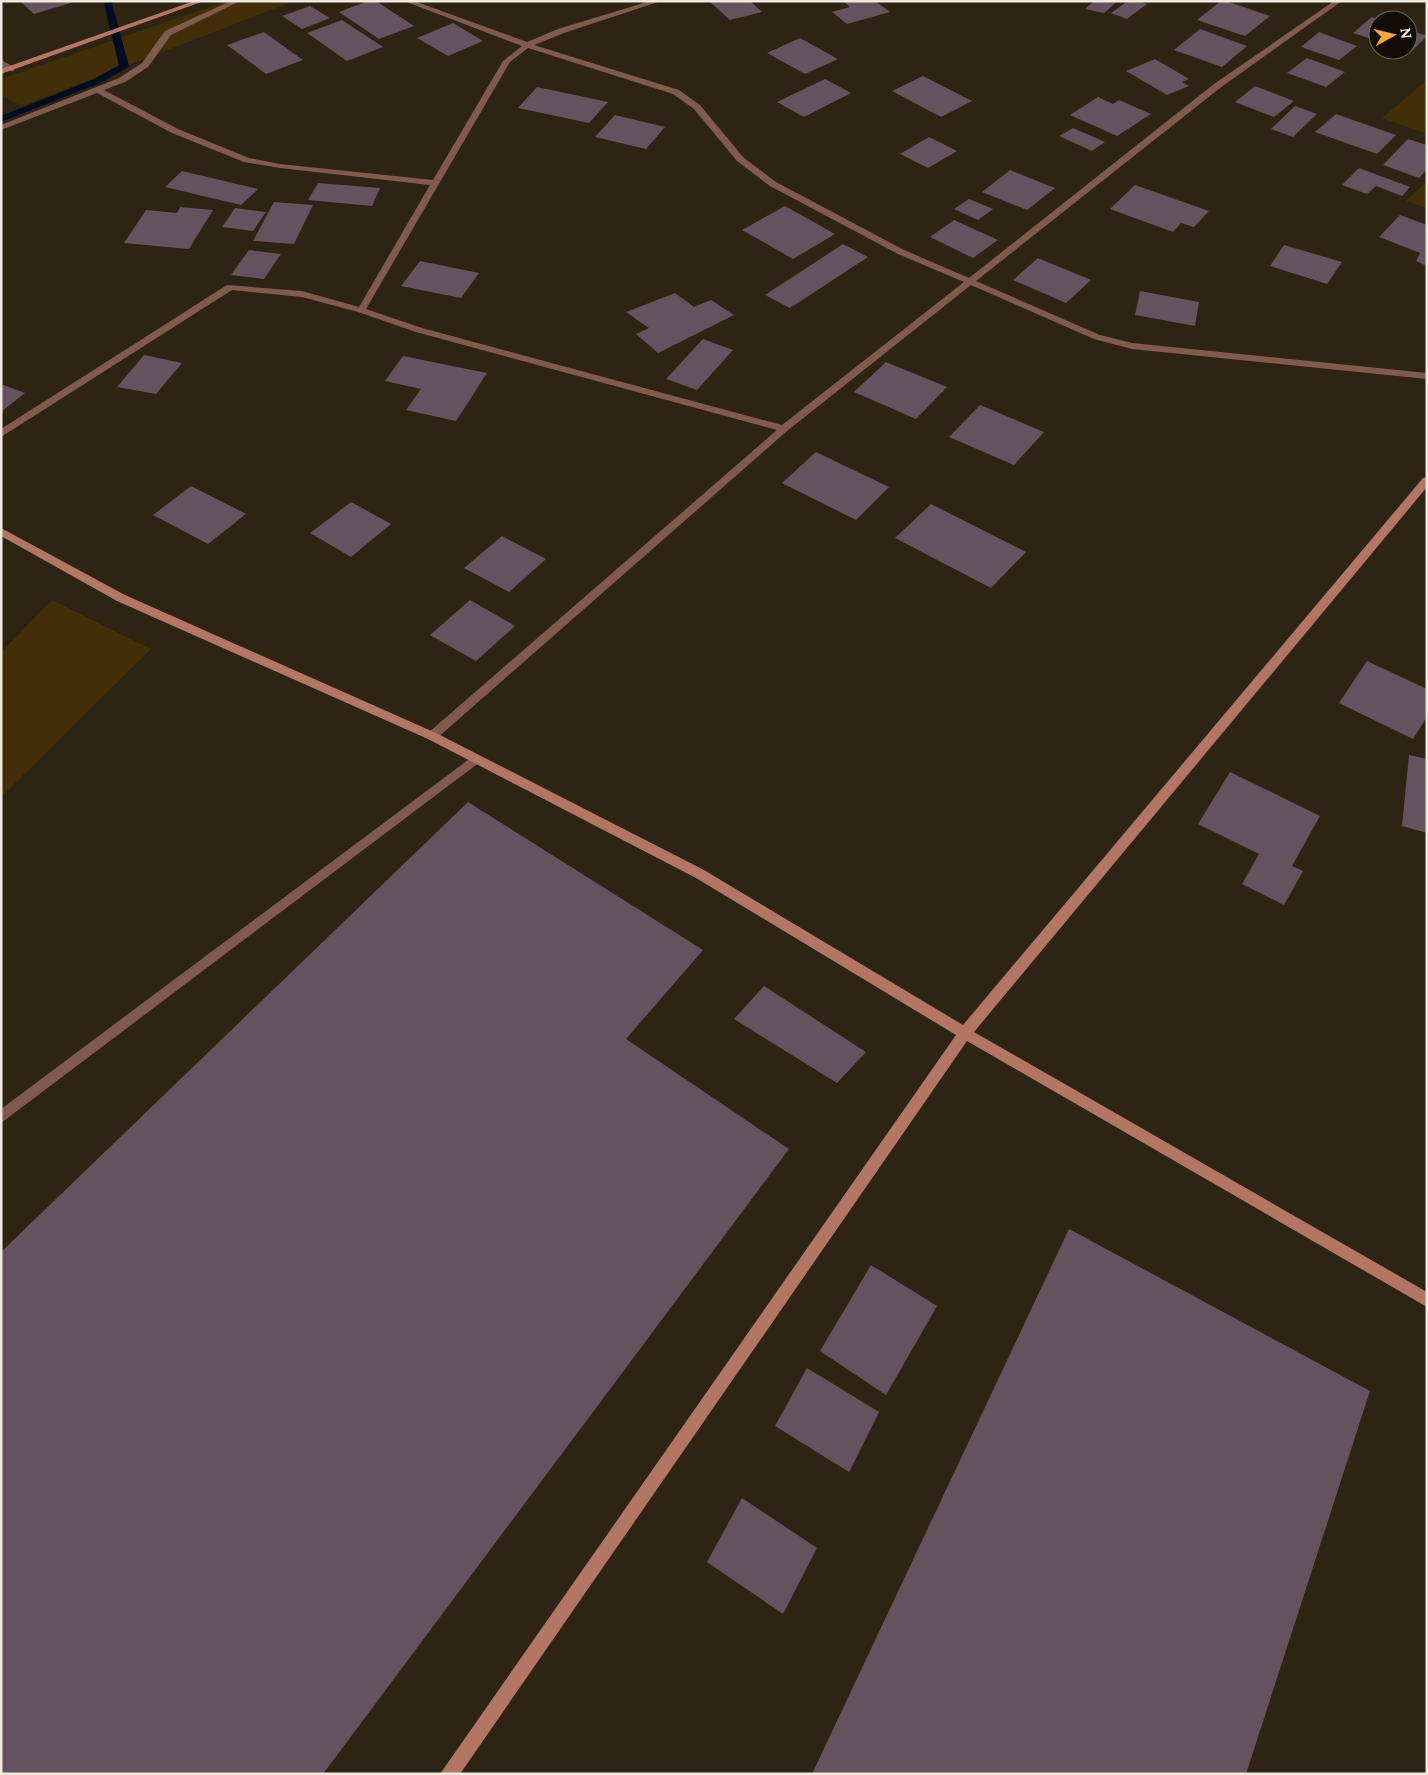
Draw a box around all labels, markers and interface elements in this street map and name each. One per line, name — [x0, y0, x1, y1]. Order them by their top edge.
north arrow — [1368, 10, 1418, 60]
text: N — [1396, 27, 1416, 40]

